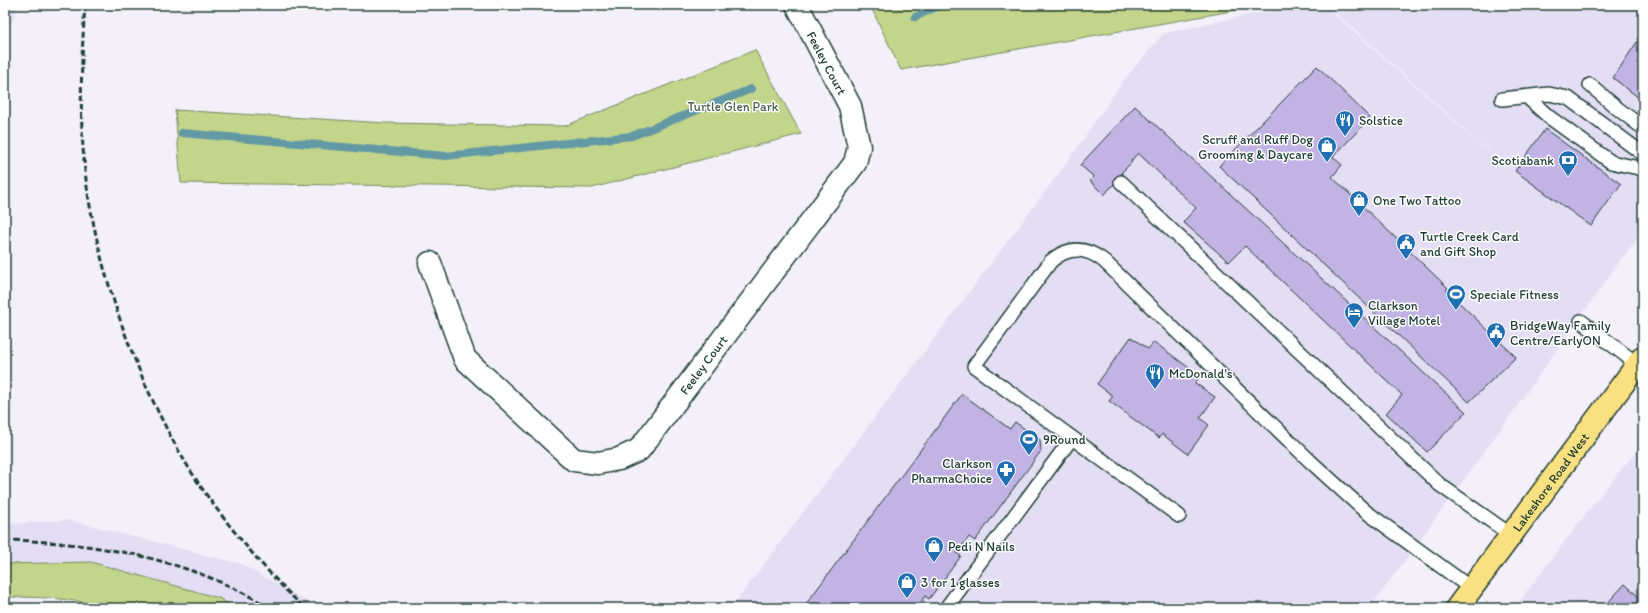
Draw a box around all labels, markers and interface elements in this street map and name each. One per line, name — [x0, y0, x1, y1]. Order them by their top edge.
street label: Feeley Court — [804, 29, 850, 98]
park label: Turtle Glen Park — [687, 99, 779, 114]
restaurant icon: Solstice — [1334, 109, 1356, 137]
place label: Solstice — [1359, 113, 1403, 128]
place label: Scruff and Ruff Dog Grooming & Daycare — [1198, 132, 1313, 162]
shop icon: Scruff and Ruff Dog Grooming & Daycare — [1316, 135, 1338, 163]
bank icon: Scotiabank — [1557, 149, 1579, 177]
place label: Scotiabank — [1491, 153, 1554, 168]
shop icon: One Two Tattoo — [1348, 189, 1370, 217]
place label: One Two Tattoo — [1373, 193, 1462, 208]
place label: Turtle Creek Card and Gift Shop — [1420, 229, 1519, 259]
public building icon: Turtle Creek Card and Gift Shop — [1395, 232, 1417, 260]
sports icon: Speciale Fitness — [1445, 283, 1467, 311]
place label: Speciale Fitness — [1470, 287, 1559, 302]
place label: Clarkson Village Motel — [1368, 298, 1440, 328]
hotel icon: Clarkson Village Motel — [1343, 301, 1365, 329]
place label: BridgeWay Family Centre/EarlyON — [1510, 318, 1611, 348]
public building icon: BridgeWay Family Centre/EarlyON — [1485, 321, 1507, 349]
street label: Feeley Court — [677, 333, 731, 397]
restaurant icon: McDonald's — [1144, 362, 1166, 390]
place label: McDonald's — [1169, 366, 1233, 381]
sports icon: 9Round — [1018, 428, 1040, 456]
street label: Lakeshore Road West — [1509, 430, 1592, 534]
place label: 9Round — [1043, 432, 1086, 447]
place label: Clarkson PharmaChoice — [911, 456, 992, 486]
pharmacy icon: Clarkson PharmaChoice — [995, 459, 1017, 487]
shop icon: Pedi N Nails — [923, 535, 945, 563]
place label: Pedi N Nails — [948, 539, 1015, 554]
shop icon: 3 for 1 glasses — [896, 571, 918, 599]
place label: 3 for 1 glasses — [921, 575, 1000, 590]

